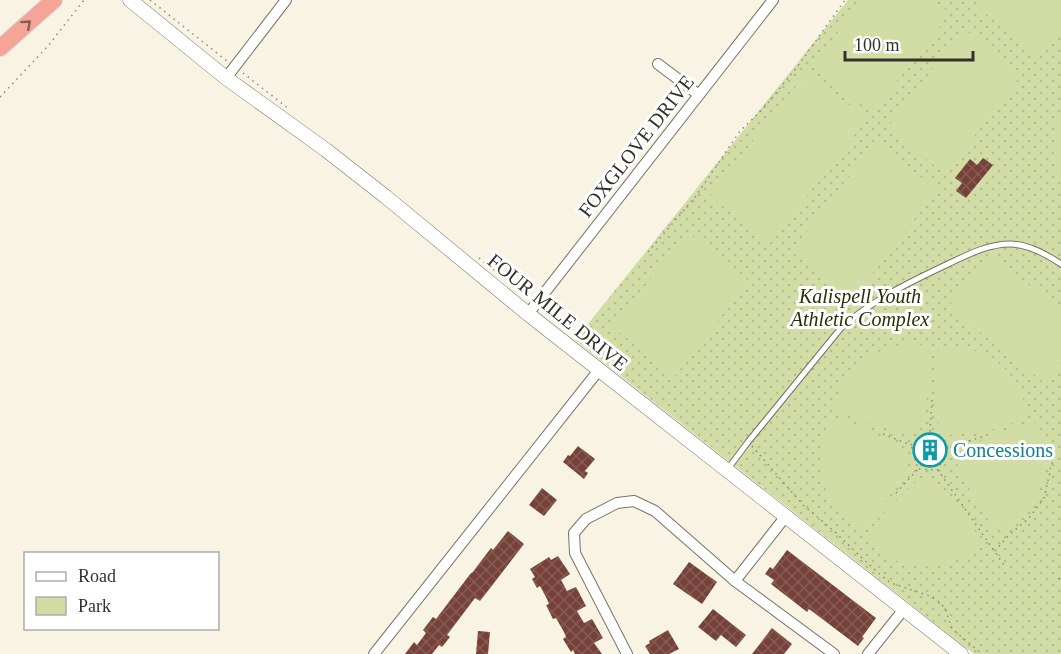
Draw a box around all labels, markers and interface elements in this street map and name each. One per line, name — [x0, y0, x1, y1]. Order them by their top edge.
one-way arrow — [20, 20, 31, 31]
scale bar — [845, 24, 972, 62]
text: 100 m — [854, 35, 900, 55]
street label: FOXGLOVE DRIVE — [574, 71, 698, 221]
street label: FOUR MILE DRIVE — [484, 249, 632, 375]
park label: Kalispell Youth Athletic Complex — [789, 285, 929, 331]
building icon: Concessions — [912, 432, 948, 468]
place label: Concessions — [953, 439, 1053, 461]
legend — [24, 552, 219, 630]
text: Road — [78, 566, 116, 586]
text: Park — [78, 596, 111, 616]

